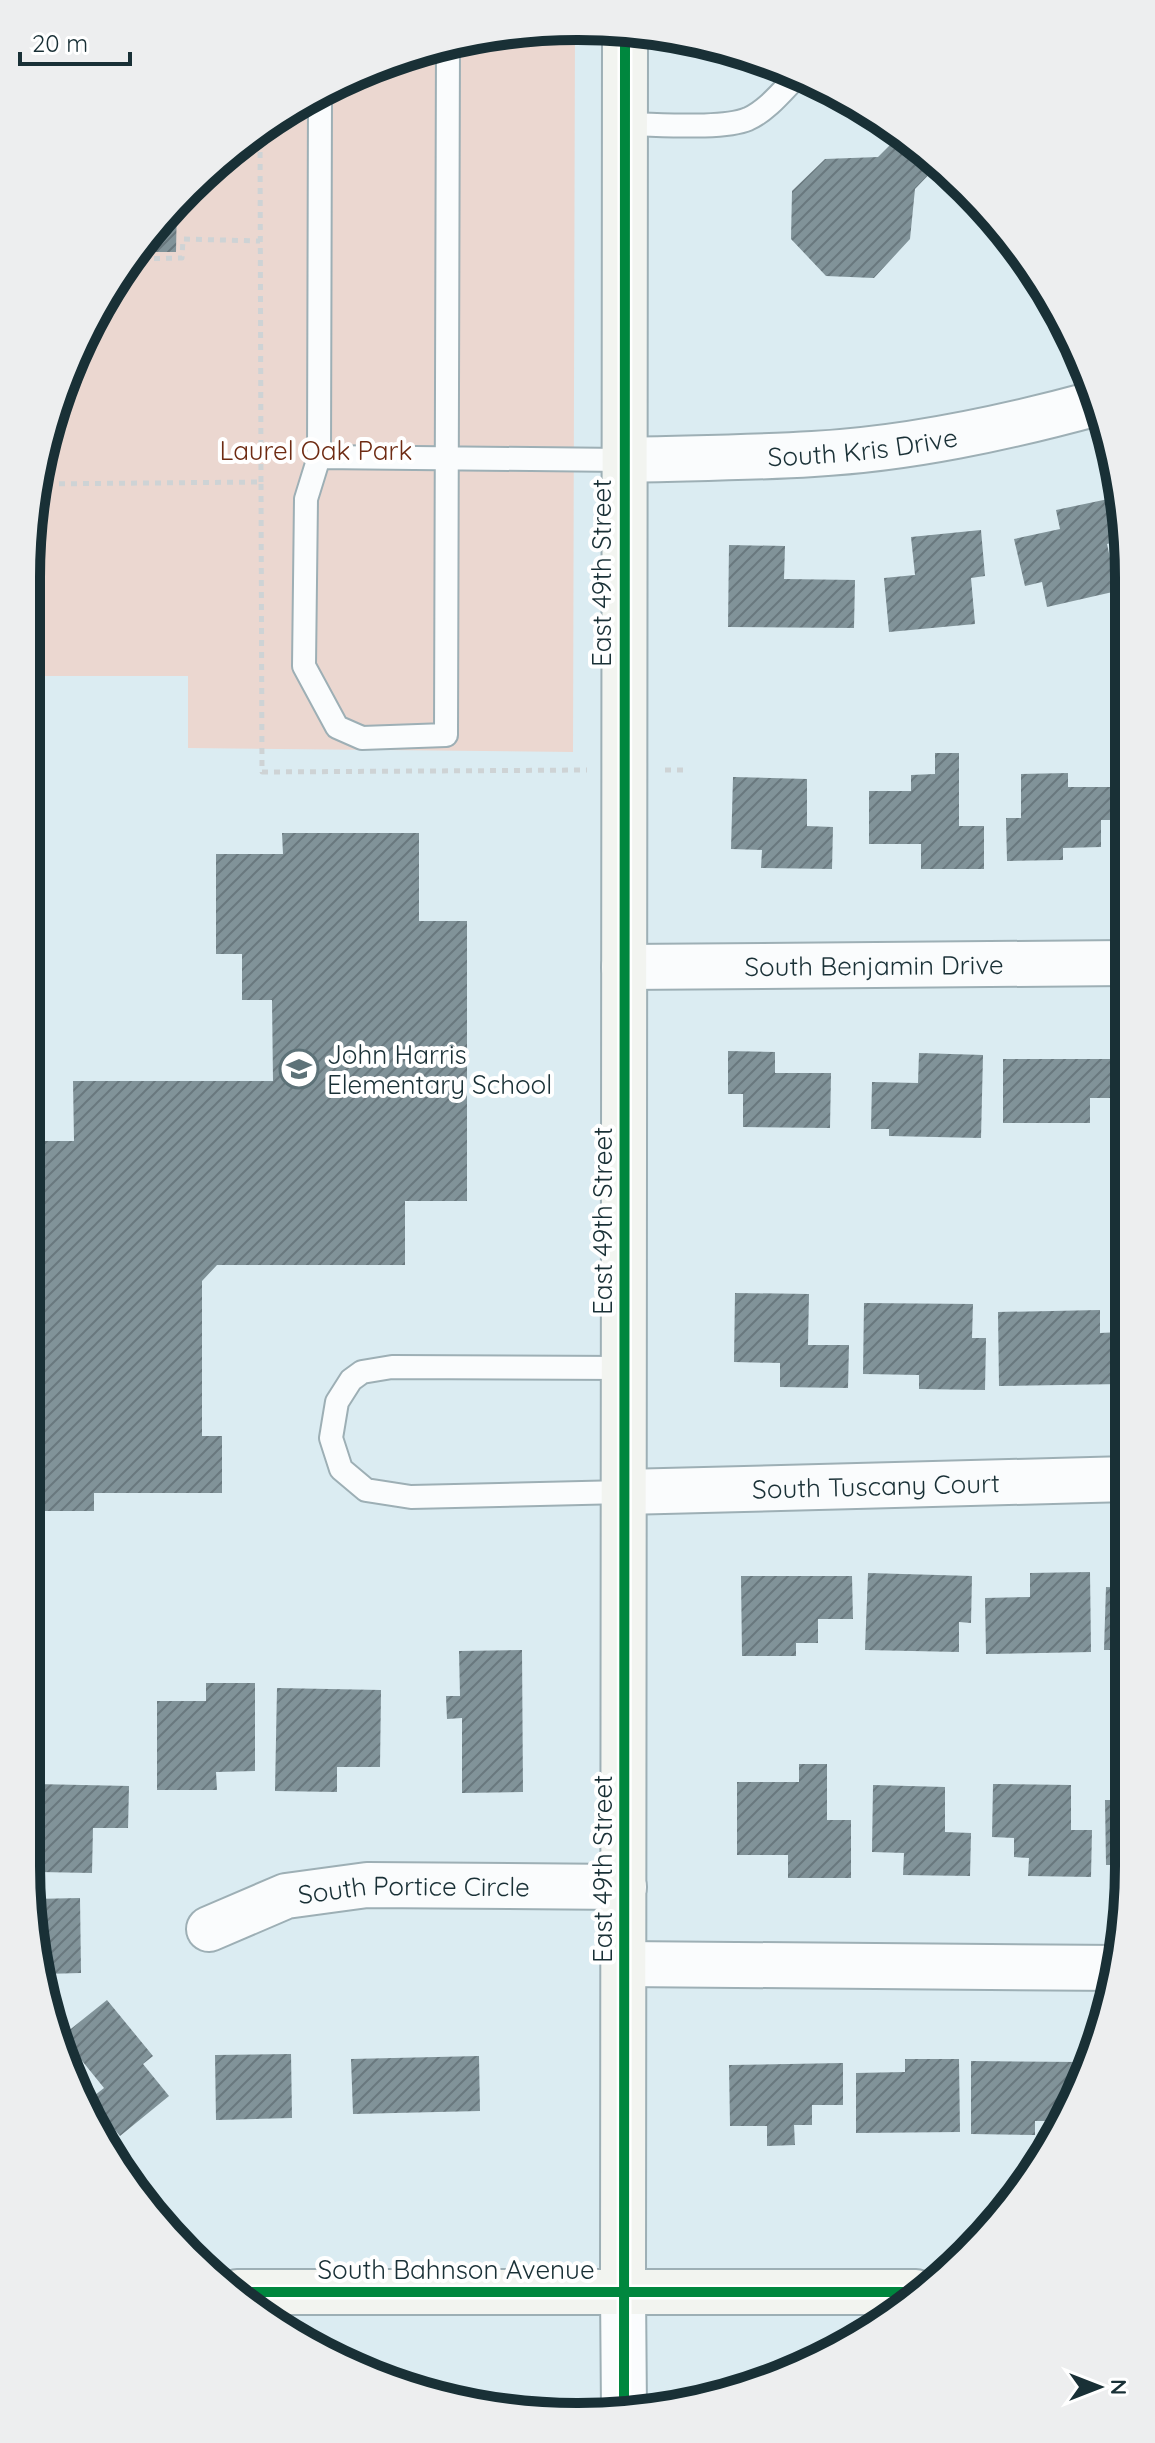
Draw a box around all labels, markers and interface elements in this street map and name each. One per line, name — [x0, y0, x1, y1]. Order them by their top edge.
scale bar — [20, 16, 130, 66]
text: 20 m — [32, 28, 88, 58]
street label: South Kris Drive — [767, 420, 960, 473]
park label: Laurel Oak Park — [219, 434, 413, 467]
street label: East 49th Street — [585, 479, 618, 667]
street label: South Benjamin Drive — [744, 947, 1004, 983]
place label: John Harris Elementary School — [327, 1038, 552, 1101]
school or university icon: John Harris Elementary School — [278, 1048, 320, 1090]
street label: East 49th Street — [586, 1127, 619, 1315]
street label: South Tuscany Court — [752, 1466, 1000, 1505]
street label: East 49th Street — [586, 1775, 619, 1963]
street label: South Portice Circle — [296, 1868, 530, 1911]
street label: South Bahnson Avenue — [317, 2253, 595, 2286]
north arrow — [1059, 2347, 1139, 2427]
text: N — [1105, 2379, 1133, 2395]

